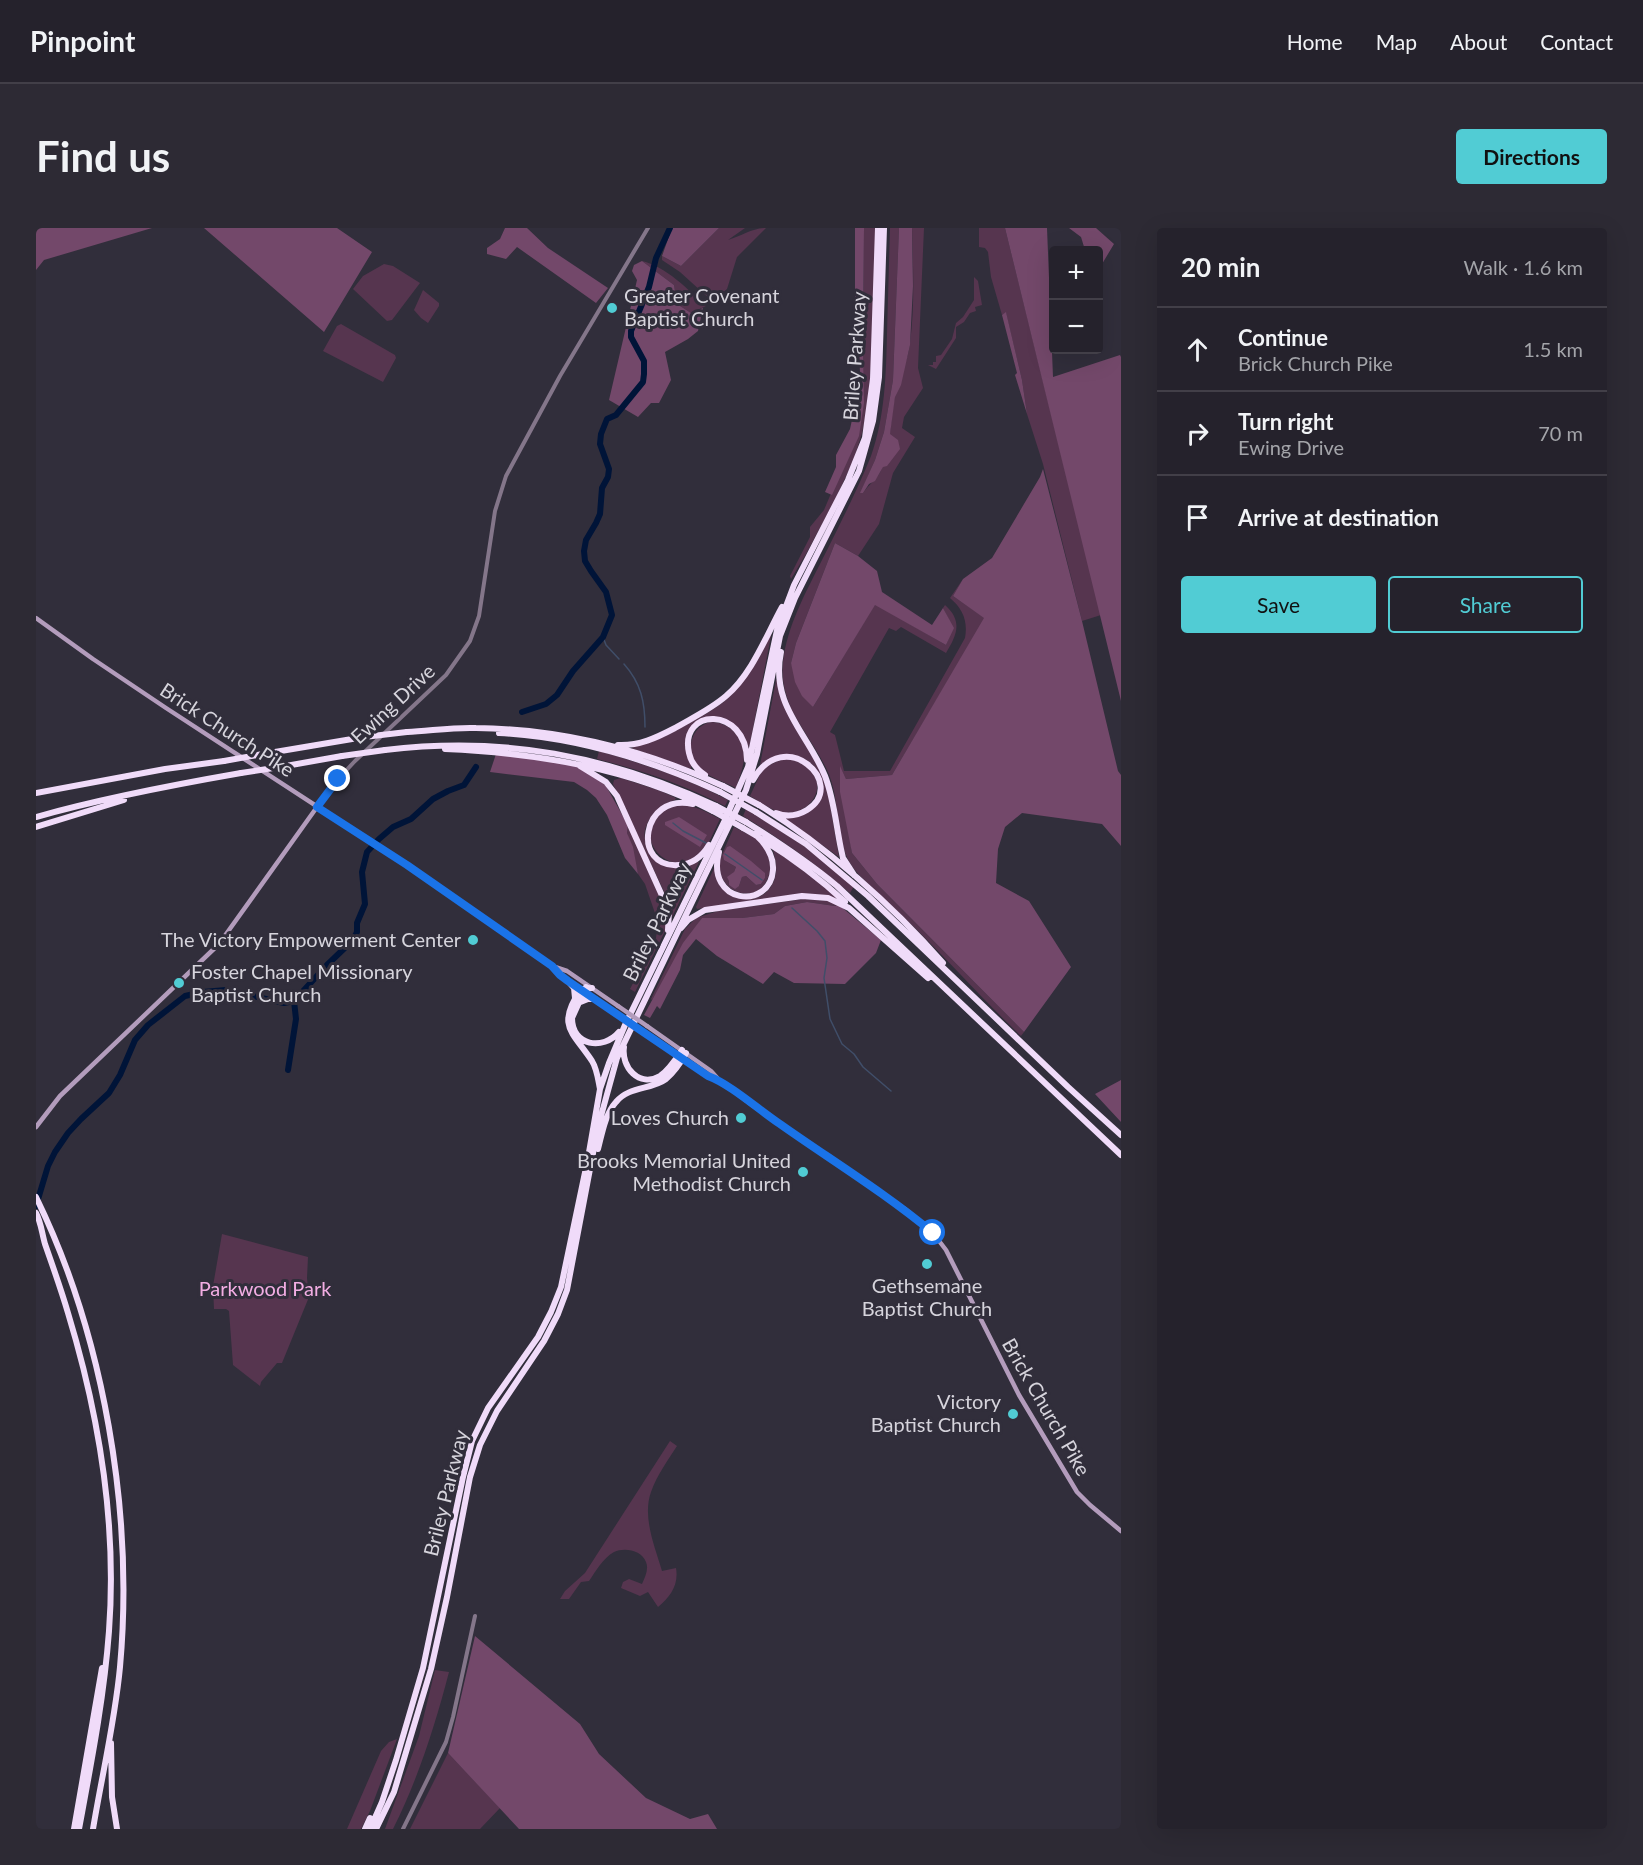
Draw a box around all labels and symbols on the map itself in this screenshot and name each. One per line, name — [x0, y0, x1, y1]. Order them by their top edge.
place label: Greater Covenant Baptist Church — [624, 283, 779, 330]
street label: Briley Parkway — [838, 290, 871, 421]
marker: Greater Covenant Baptist Church — [605, 301, 619, 315]
street label: Ewing Drive — [345, 658, 439, 748]
street label: Brick Church Pike — [156, 677, 299, 781]
route end — [324, 765, 350, 791]
street label: Briley Parkway — [617, 858, 696, 985]
place label: The Victory Empowerment Center — [161, 927, 462, 951]
marker: The Victory Empowerment Center — [466, 933, 480, 947]
place label: Foster Chapel Missionary Baptist Church — [191, 959, 413, 1006]
marker: Foster Chapel Missionary Baptist Church — [172, 976, 186, 990]
place label: Loves Church — [611, 1105, 729, 1129]
marker: Loves Church — [734, 1111, 748, 1125]
place label: Brooks Memorial United Methodist Church — [577, 1148, 791, 1195]
marker: Brooks Memorial United Methodist Church — [796, 1165, 810, 1179]
route start — [919, 1219, 945, 1245]
marker: Gethsemane Baptist Church — [920, 1257, 934, 1271]
place label: Gethsemane Baptist Church — [862, 1273, 992, 1320]
park label: Parkwood Park — [199, 1276, 332, 1300]
street label: Brick Church Pike — [998, 1333, 1096, 1480]
place label: Victory Baptist Church — [871, 1389, 1002, 1436]
marker: Victory Baptist Church — [1006, 1407, 1020, 1421]
street label: Briley Parkway — [418, 1426, 472, 1558]

